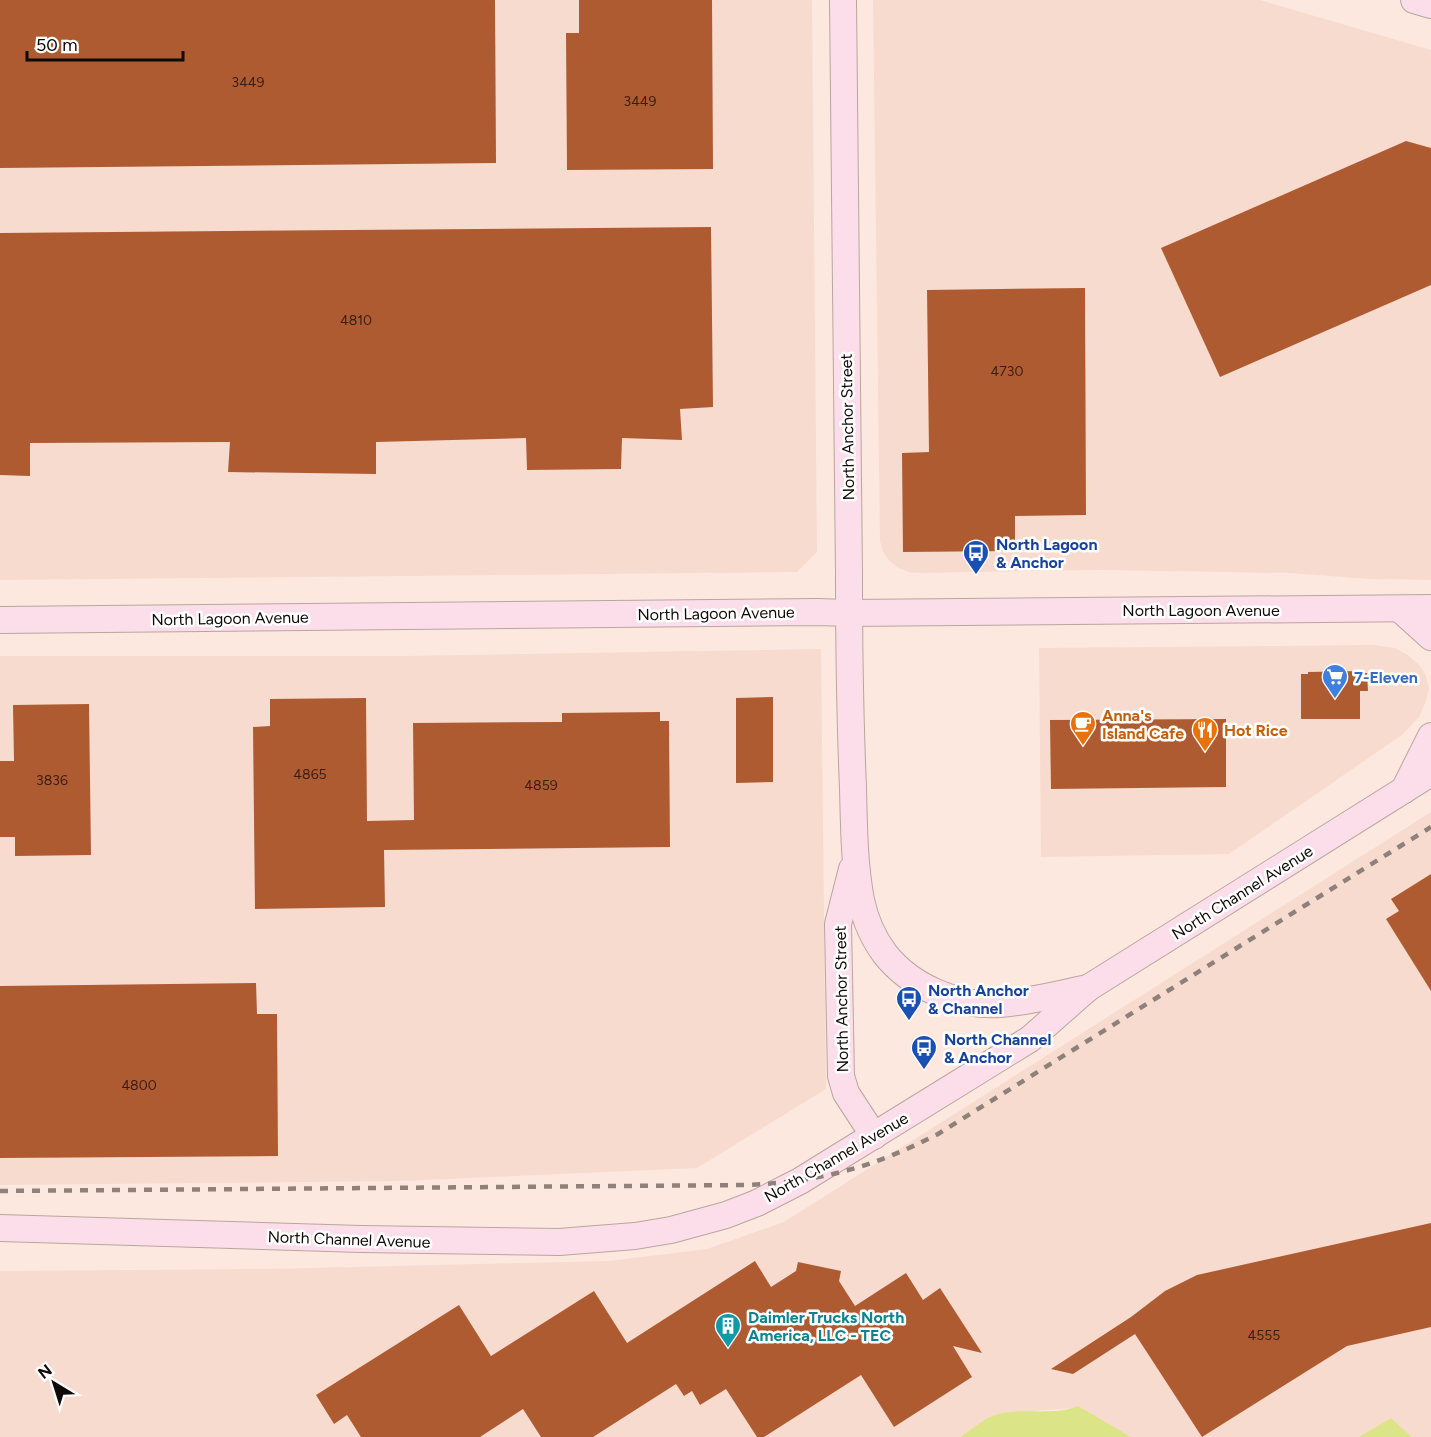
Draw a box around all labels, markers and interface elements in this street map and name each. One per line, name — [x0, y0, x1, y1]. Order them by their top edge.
scale bar — [27, 24, 183, 62]
text: 50 m — [36, 34, 78, 56]
house number: 3449 — [232, 74, 265, 91]
house number: 3449 — [624, 93, 657, 110]
house number: 4810 — [340, 312, 372, 329]
street label: North Anchor Street — [837, 353, 858, 501]
house number: 4730 — [991, 363, 1023, 380]
place label: North Lagoon & Anchor — [996, 535, 1098, 572]
bus stop icon: North Lagoon & Anchor — [961, 538, 991, 576]
street label: North Lagoon Avenue — [1122, 601, 1280, 620]
street label: North Lagoon Avenue — [637, 603, 795, 624]
street label: North Lagoon Avenue — [151, 608, 309, 629]
supermarket icon: 7-Eleven — [1320, 662, 1350, 700]
place label: 7-Eleven — [1354, 668, 1418, 687]
place label: Anna's Island Cafe — [1102, 706, 1184, 743]
cafe icon: Anna's Island Cafe — [1068, 709, 1098, 747]
restaurant icon: Hot Rice — [1190, 715, 1220, 753]
place label: Hot Rice — [1224, 721, 1288, 740]
house number: 4865 — [293, 766, 327, 783]
house number: 3836 — [36, 772, 68, 789]
house number: 4859 — [524, 777, 558, 794]
street label: North Channel Avenue — [1168, 841, 1317, 944]
street label: North Anchor Street — [831, 925, 852, 1073]
place label: North Anchor & Channel — [928, 981, 1029, 1018]
bus stop icon: North Anchor & Channel — [894, 984, 924, 1022]
place label: North Channel & Anchor — [944, 1030, 1051, 1067]
bus stop icon: North Channel & Anchor — [909, 1033, 939, 1071]
house number: 4800 — [121, 1077, 157, 1094]
street label: North Channel Avenue — [761, 1108, 912, 1206]
street label: North Channel Avenue — [267, 1227, 431, 1252]
place label: Daimler Trucks North America, LLC - TEC — [748, 1308, 904, 1345]
building icon: Daimler Trucks North America, LLC - TEC — [713, 1311, 743, 1349]
house number: 4555 — [1248, 1327, 1280, 1344]
north arrow — [24, 1353, 84, 1413]
text: N — [34, 1360, 56, 1383]

